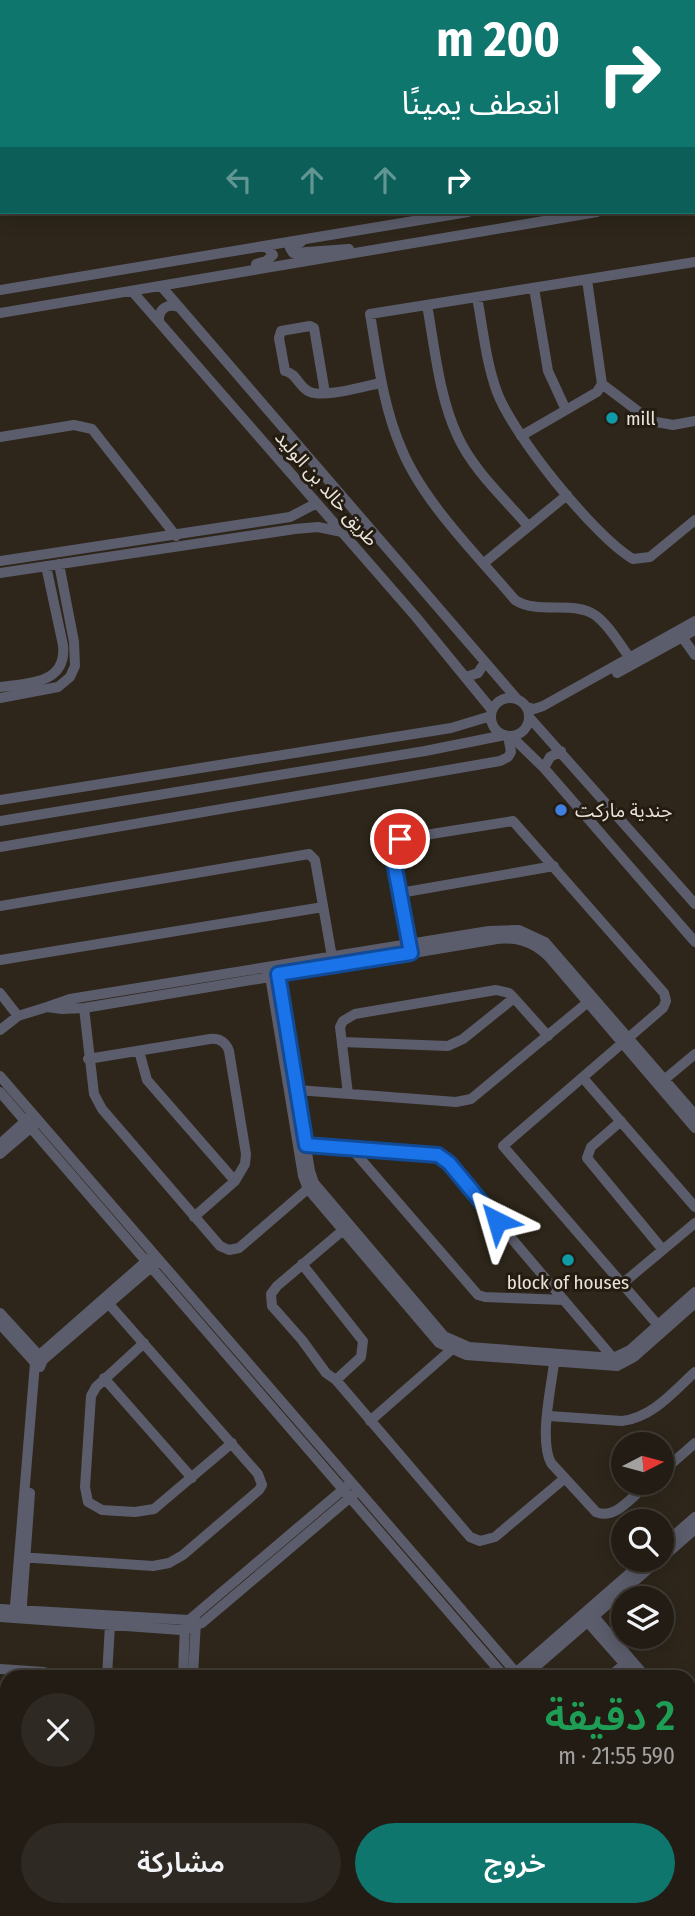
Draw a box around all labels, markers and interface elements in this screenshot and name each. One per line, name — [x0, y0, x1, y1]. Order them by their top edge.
text: 200 m — [436, 10, 560, 69]
icon: right — [584, 28, 675, 119]
text: انعطف يمينًا — [401, 84, 560, 122]
icon: left — [220, 161, 258, 199]
icon: ahead — [293, 161, 331, 199]
icon: ahead — [366, 161, 404, 199]
icon: right — [439, 161, 477, 199]
place label: mill — [626, 407, 655, 430]
marker: mill — [604, 410, 620, 426]
street label: طريق خالد بن الوليد — [270, 426, 383, 551]
place label: جندية ماركت — [575, 799, 673, 822]
marker: جندية ماركت — [553, 802, 569, 818]
pin — [370, 809, 430, 869]
icon: arrive — [381, 820, 419, 858]
position arrow — [460, 1184, 534, 1258]
marker: block of houses — [560, 1252, 576, 1268]
place label: block of houses — [507, 1271, 629, 1294]
north arrow — [611, 1432, 674, 1494]
map controls — [611, 1432, 674, 1649]
button: search — [611, 1509, 674, 1572]
button: layers — [611, 1586, 674, 1649]
text: 2 دقيقة — [545, 1691, 675, 1741]
button: close — [21, 1693, 95, 1767]
text: 590 m · 21:55 — [558, 1742, 675, 1770]
button: مشاركة — [21, 1823, 341, 1903]
button: خروج — [355, 1823, 675, 1903]

